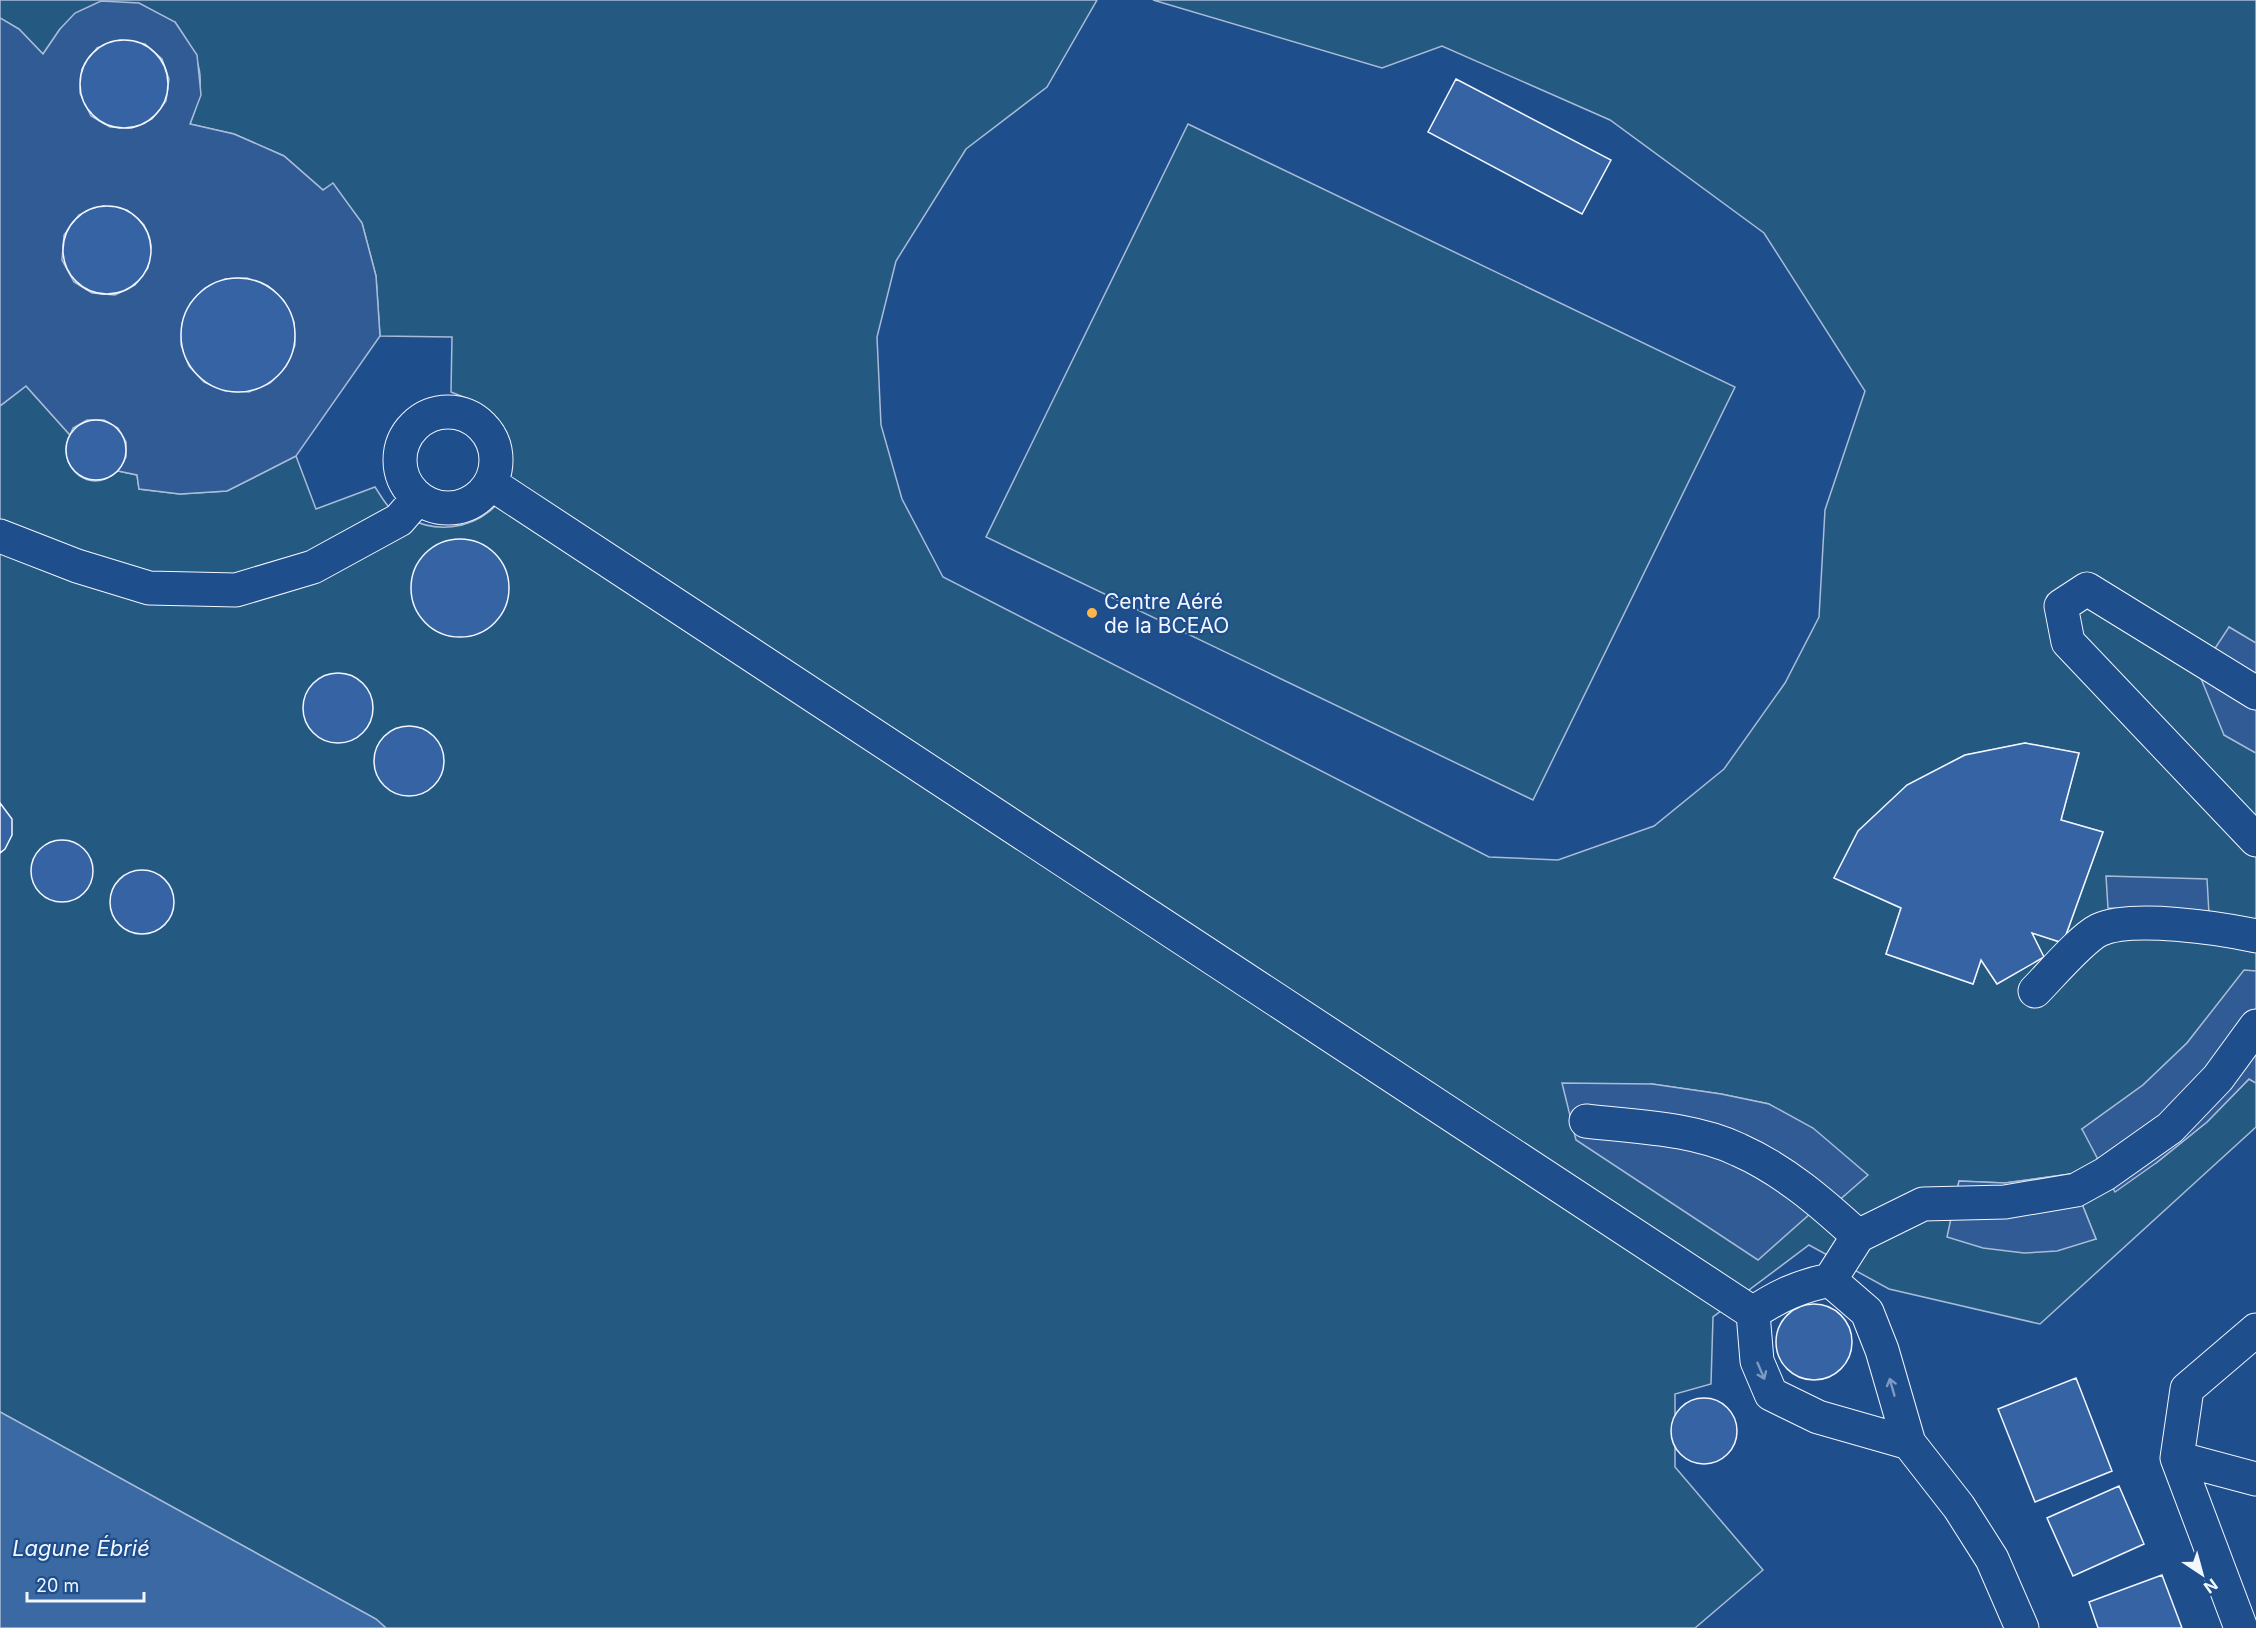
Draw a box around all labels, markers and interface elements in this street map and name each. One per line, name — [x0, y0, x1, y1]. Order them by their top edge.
place label: Centre Aéré de la BCEAO — [1104, 589, 1229, 638]
marker: Centre Aéré de la BCEAO — [1085, 606, 1099, 620]
one-way arrow — [1756, 1361, 1767, 1379]
one-way arrow — [1886, 1378, 1897, 1397]
water label: Lagune Ébrié — [12, 1535, 150, 1561]
north arrow — [2172, 1544, 2232, 1604]
scale bar — [27, 1565, 144, 1603]
text: N — [2200, 1574, 2222, 1598]
text: 20 m — [36, 1575, 79, 1596]

